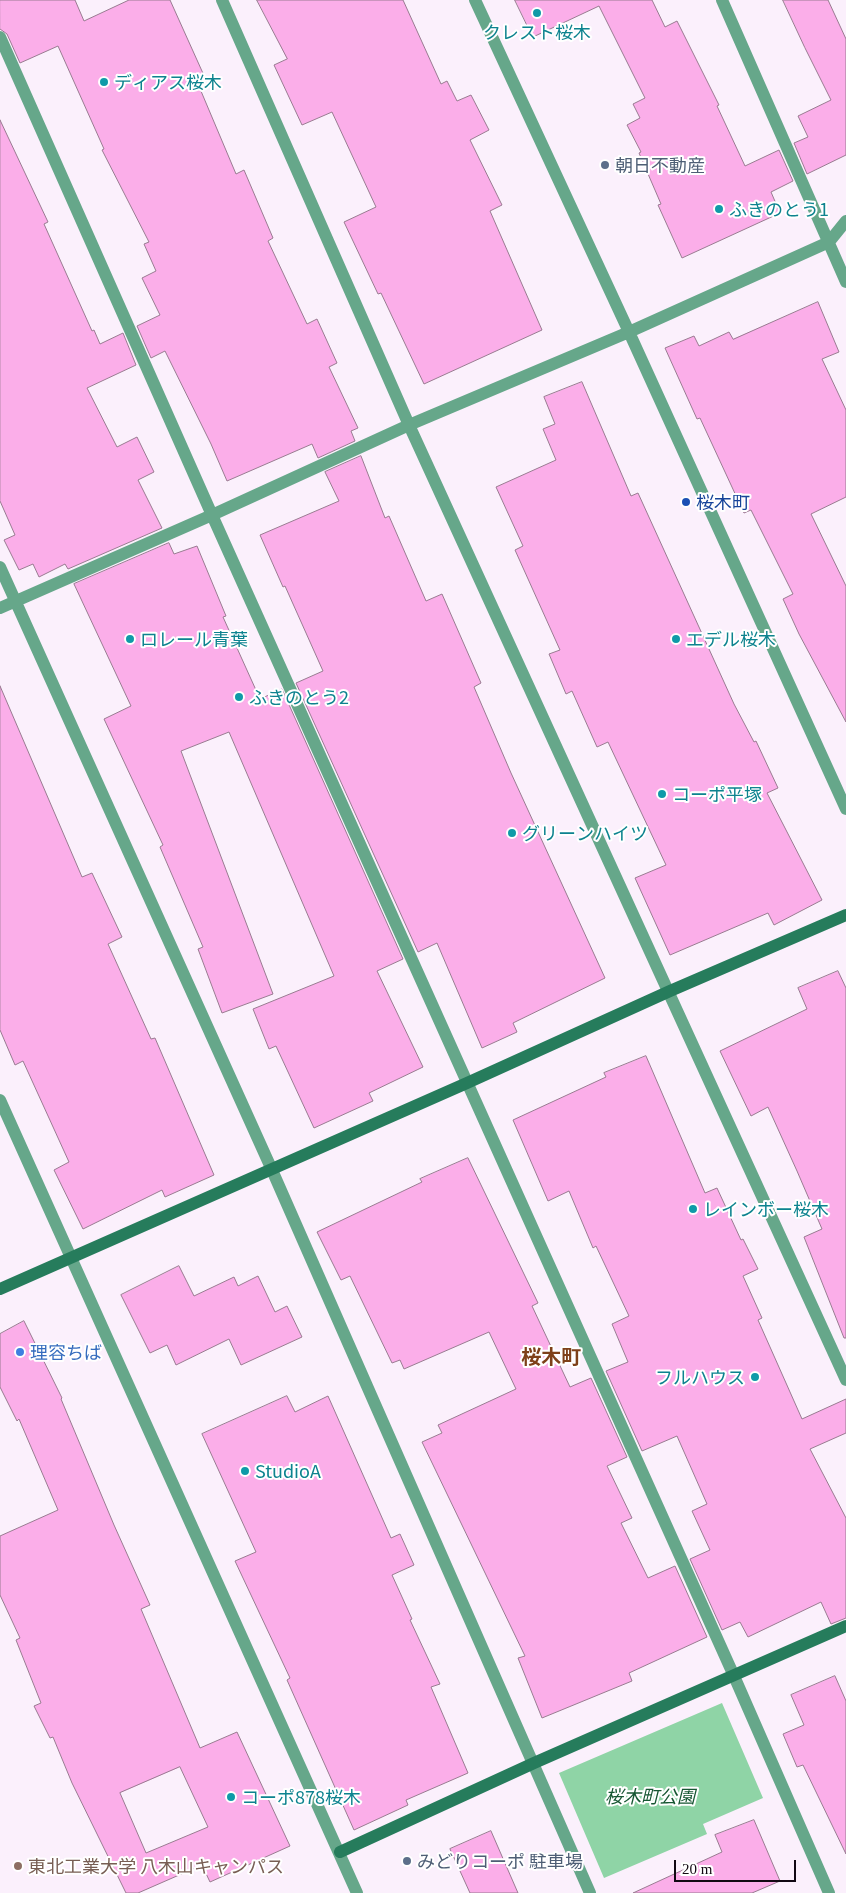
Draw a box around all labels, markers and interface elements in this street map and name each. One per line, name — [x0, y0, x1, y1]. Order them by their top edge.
marker: クレスト桜木 — [531, 7, 543, 19]
place label: クレスト桜木 — [483, 21, 591, 43]
place label: ディアス桜木 — [114, 71, 222, 93]
marker: ディアス桜木 — [98, 76, 110, 88]
place label: 朝日不動産 — [615, 154, 705, 176]
marker: 朝日不動産 — [599, 159, 611, 171]
place label: ふきのとう1 — [729, 198, 829, 220]
marker: ふきのとう1 — [713, 203, 725, 215]
place label: 桜木町 — [696, 491, 750, 513]
marker: 桜木町 — [680, 496, 692, 508]
place label: ロレール青葉 — [140, 628, 248, 650]
place label: エデル桜木 — [686, 628, 776, 650]
marker: ロレール青葉 — [124, 633, 136, 645]
marker: エデル桜木 — [670, 633, 682, 645]
place label: ふきのとう2 — [249, 686, 349, 708]
marker: ふきのとう2 — [233, 691, 245, 703]
place label: コーポ平塚 — [672, 783, 762, 805]
marker: コーポ平塚 — [656, 788, 668, 800]
place label: グリーンハイツ — [522, 822, 648, 844]
marker: グリーンハイツ — [506, 827, 518, 839]
place label: レインボー桜木 — [703, 1198, 829, 1220]
marker: レインボー桜木 — [687, 1203, 699, 1215]
place label: 理容ちば — [30, 1341, 102, 1363]
district label: 桜木町 — [521, 1344, 581, 1368]
marker: 理容ちば — [14, 1346, 26, 1358]
place label: フルハウス — [655, 1366, 745, 1388]
marker: フルハウス — [749, 1371, 761, 1383]
place label: StudioA — [255, 1460, 321, 1482]
marker: StudioA — [239, 1465, 251, 1477]
park label: 桜木町公園 — [605, 1785, 695, 1807]
place label: コーポ878桜木 — [241, 1786, 361, 1808]
marker: コーポ878桜木 — [225, 1791, 237, 1803]
place label: みどりコーポ 駐車場 — [417, 1850, 583, 1872]
scale bar — [676, 1850, 798, 1882]
place label: 東北工業大学 八木山キャンパス — [28, 1855, 284, 1877]
marker: みどりコーポ 駐車場 — [401, 1855, 413, 1867]
marker: 東北工業大学 八木山キャンパス — [12, 1860, 24, 1872]
text: 20 m — [682, 1861, 712, 1877]

